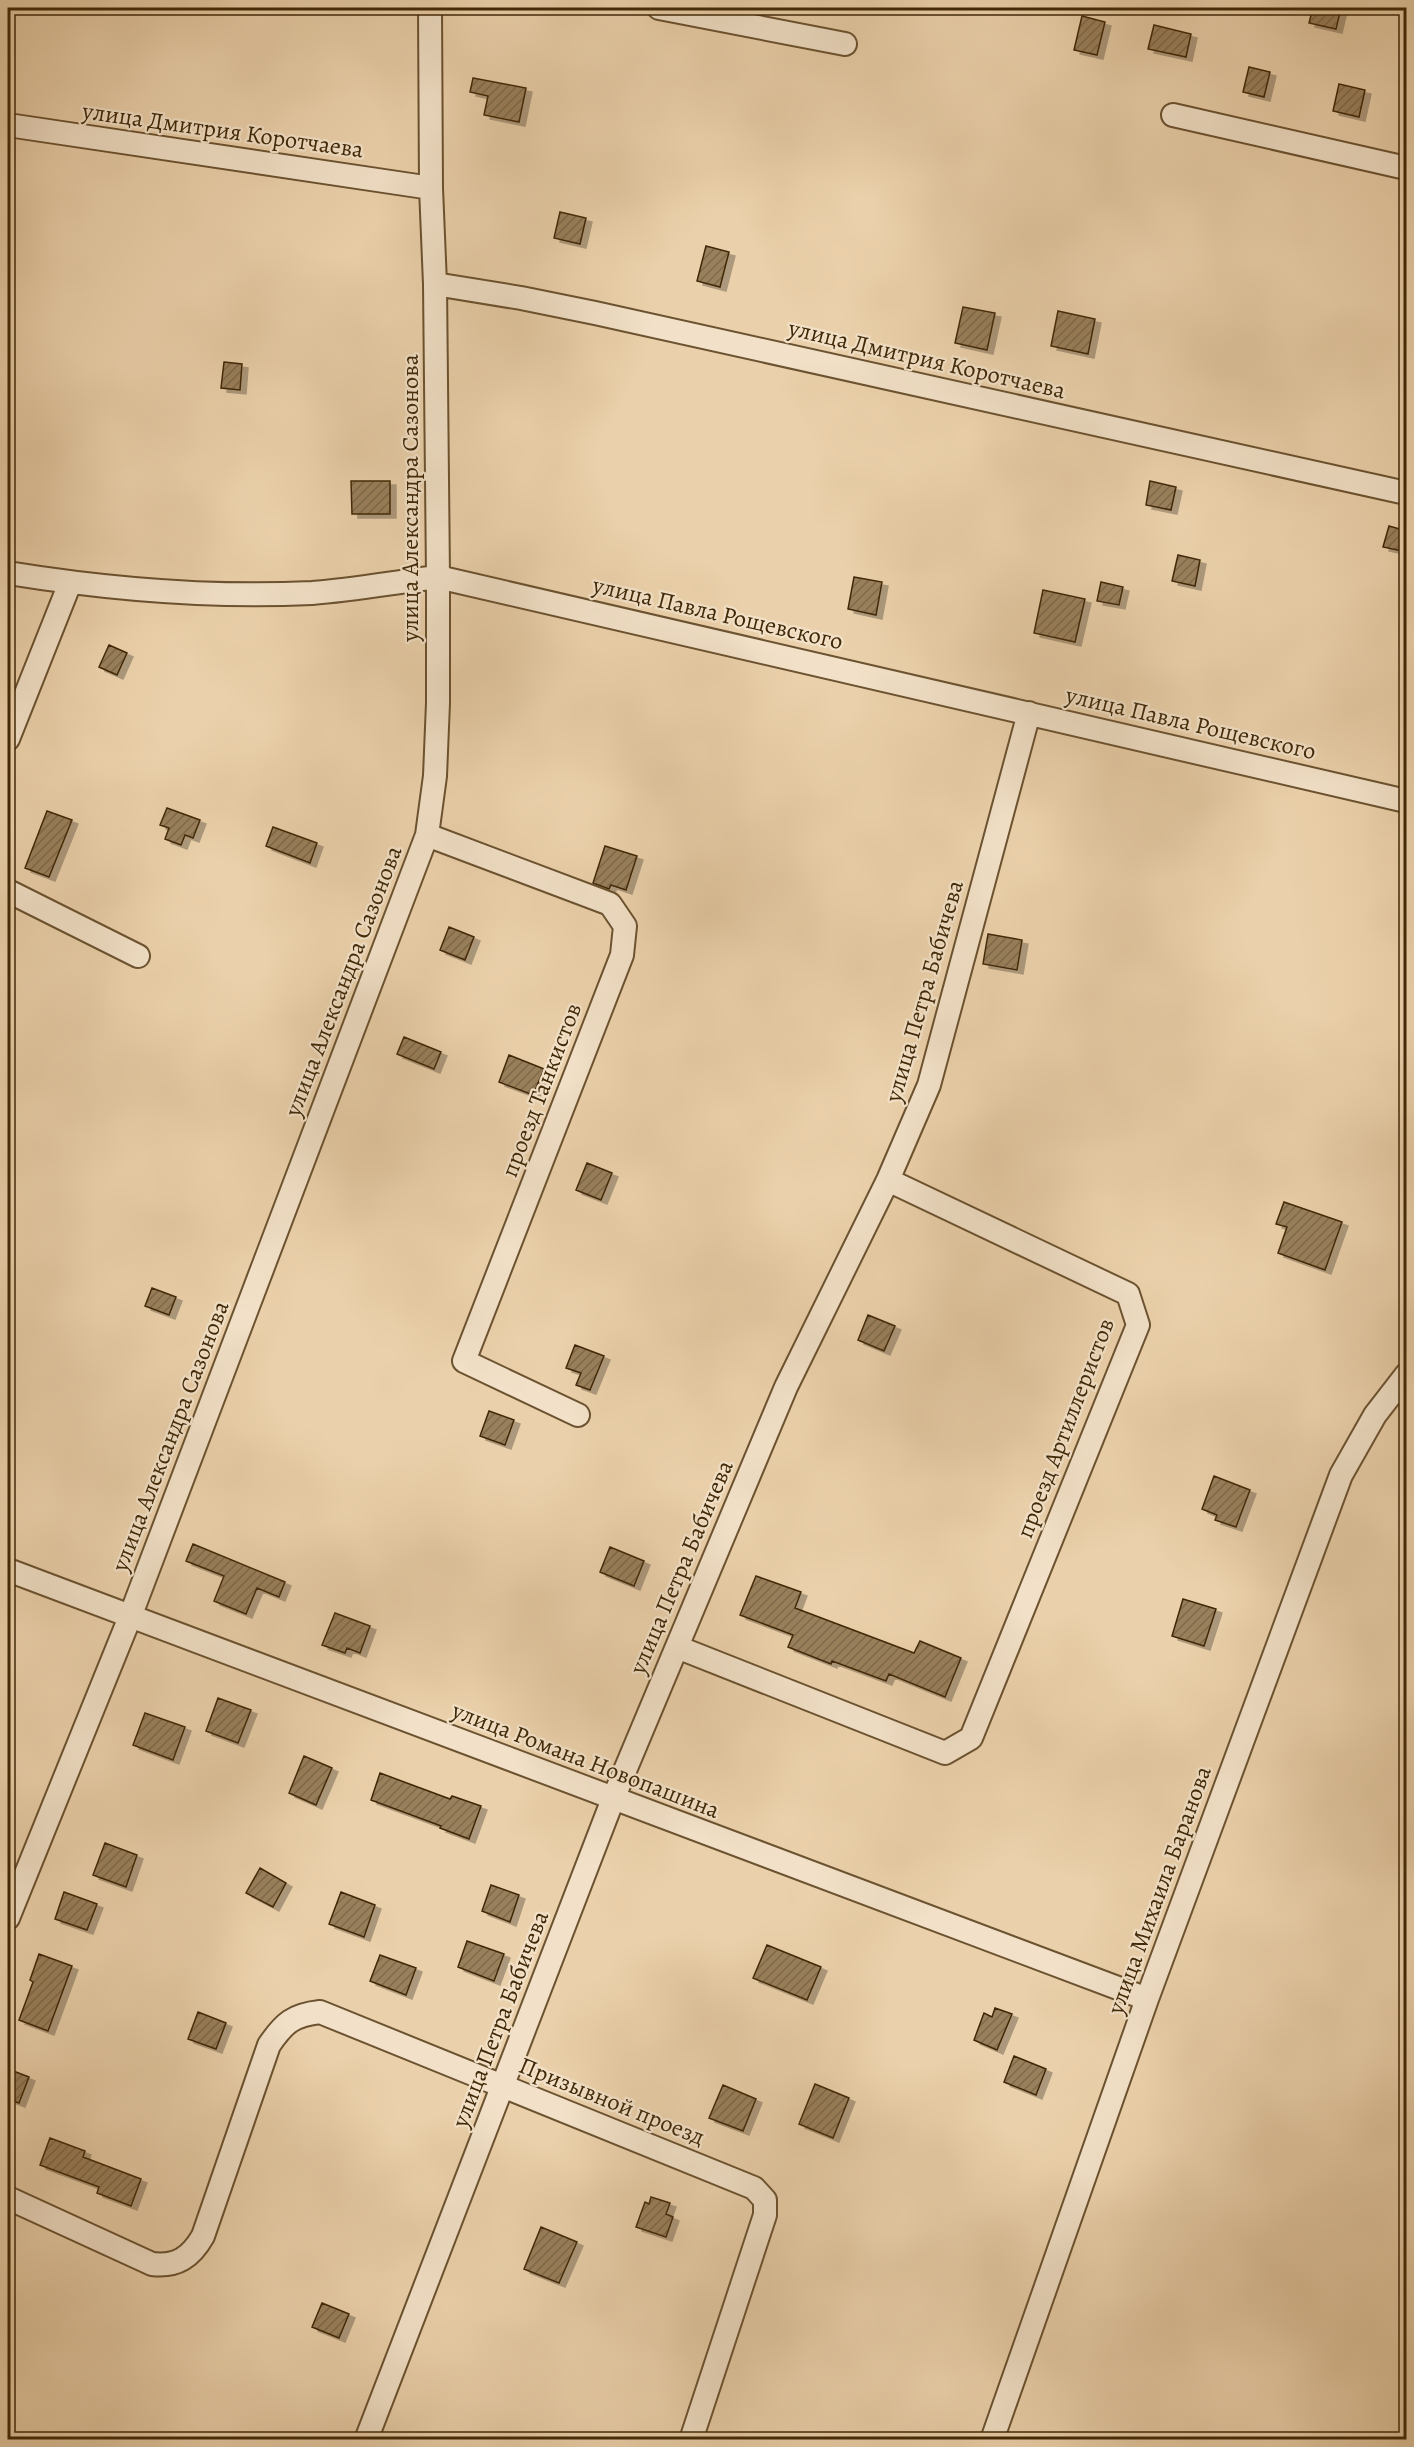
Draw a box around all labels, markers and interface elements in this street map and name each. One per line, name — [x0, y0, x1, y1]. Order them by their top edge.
street label: улица Дмитрия Коротчаева — [79, 94, 366, 166]
street label: улица Дмитрия Коротчаева — [784, 311, 1069, 406]
street label: улица Александра Сазонова — [394, 354, 426, 643]
street label: улица Павла Рощевского — [589, 568, 846, 657]
street label: улица Павла Рощевского — [1062, 678, 1319, 767]
street label: улица Александра Сазонова — [276, 841, 409, 1122]
street label: улица Петра Бабичева — [877, 876, 971, 1107]
street label: проезд Танкистов — [493, 998, 589, 1182]
street label: улица Александра Сазонова — [103, 1296, 236, 1577]
street label: проезд Артиллеристов — [1008, 1313, 1122, 1543]
street label: улица Петра Бабичева — [621, 1455, 741, 1680]
street label: улица Романа Новопашина — [447, 1694, 724, 1826]
street label: улица Михаила Баранова — [1099, 1761, 1219, 2020]
street label: улица Петра Бабичева — [444, 1906, 556, 2133]
street label: Призывной проезд — [514, 2049, 710, 2153]

